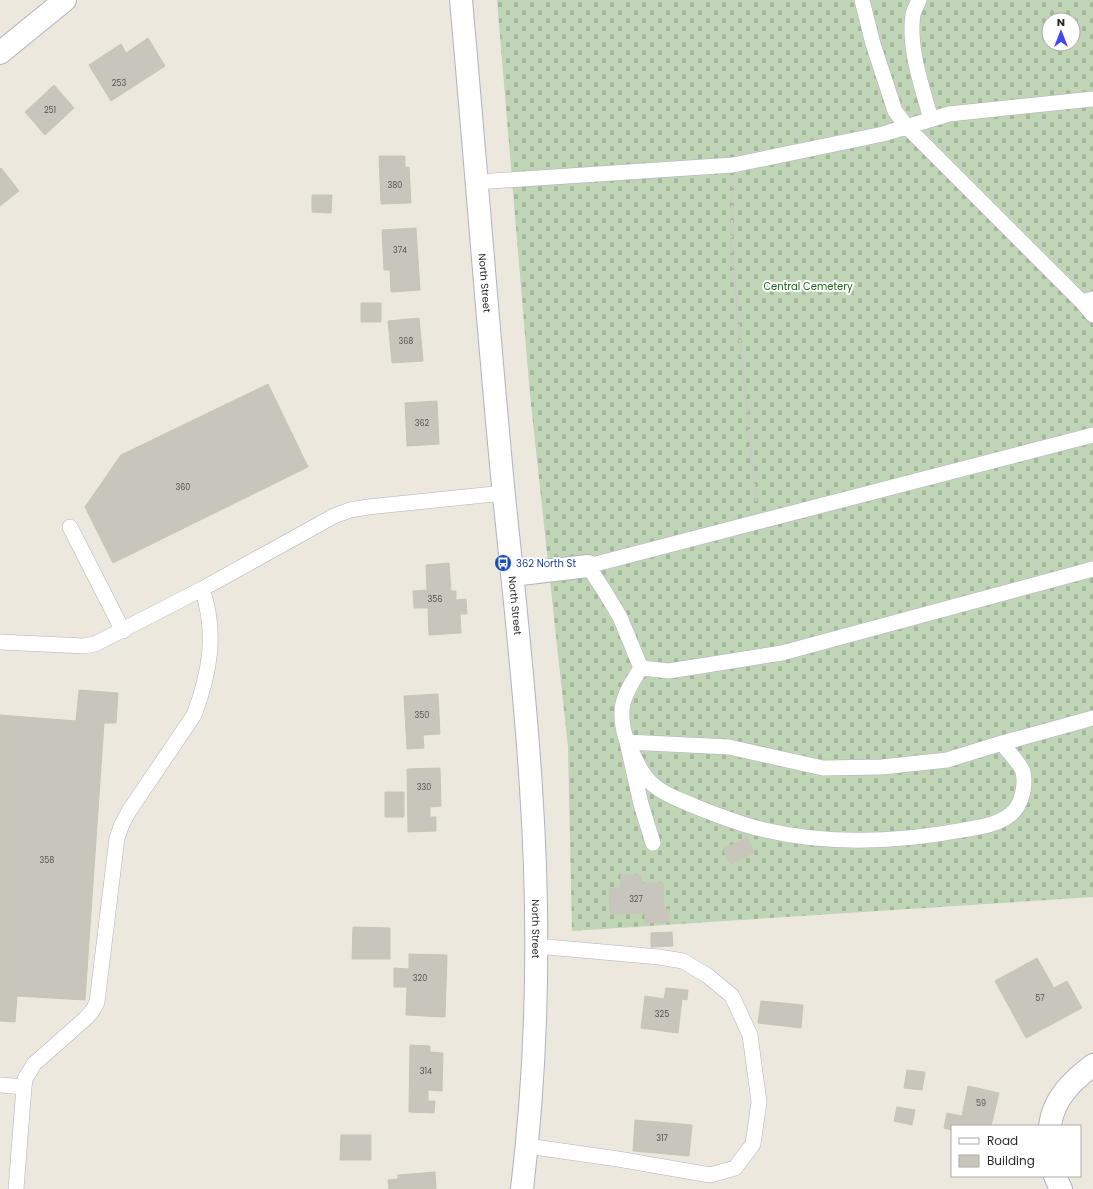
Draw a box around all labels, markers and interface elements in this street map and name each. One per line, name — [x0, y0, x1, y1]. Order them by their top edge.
north arrow — [1041, 12, 1081, 52]
text: N — [1057, 14, 1065, 30]
house number: 253 — [112, 78, 126, 89]
house number: 251 — [44, 105, 56, 116]
house number: 380 — [388, 180, 402, 191]
house number: 374 — [393, 245, 407, 256]
street label: North Street — [475, 253, 495, 314]
park label: Central Cemetery — [763, 279, 853, 294]
house number: 368 — [399, 336, 413, 347]
house number: 362 — [415, 418, 430, 429]
house number: 360 — [176, 482, 190, 493]
bus stop icon: 362 North St — [493, 553, 513, 573]
place label: 362 North St — [516, 556, 576, 571]
street label: North Street — [504, 575, 525, 636]
house number: 356 — [428, 594, 442, 605]
house number: 350 — [415, 710, 429, 721]
house number: 330 — [417, 782, 431, 793]
house number: 358 — [40, 855, 54, 866]
house number: 327 — [629, 894, 643, 905]
street label: North Street — [528, 899, 543, 959]
house number: 320 — [413, 973, 427, 984]
house number: 57 — [1035, 993, 1045, 1004]
house number: 325 — [655, 1009, 669, 1020]
house number: 314 — [420, 1066, 432, 1077]
house number: 59 — [976, 1098, 986, 1109]
legend — [951, 1125, 1081, 1177]
text: Road — [987, 1132, 1018, 1149]
house number: 317 — [656, 1133, 668, 1144]
text: Building — [987, 1152, 1035, 1169]

